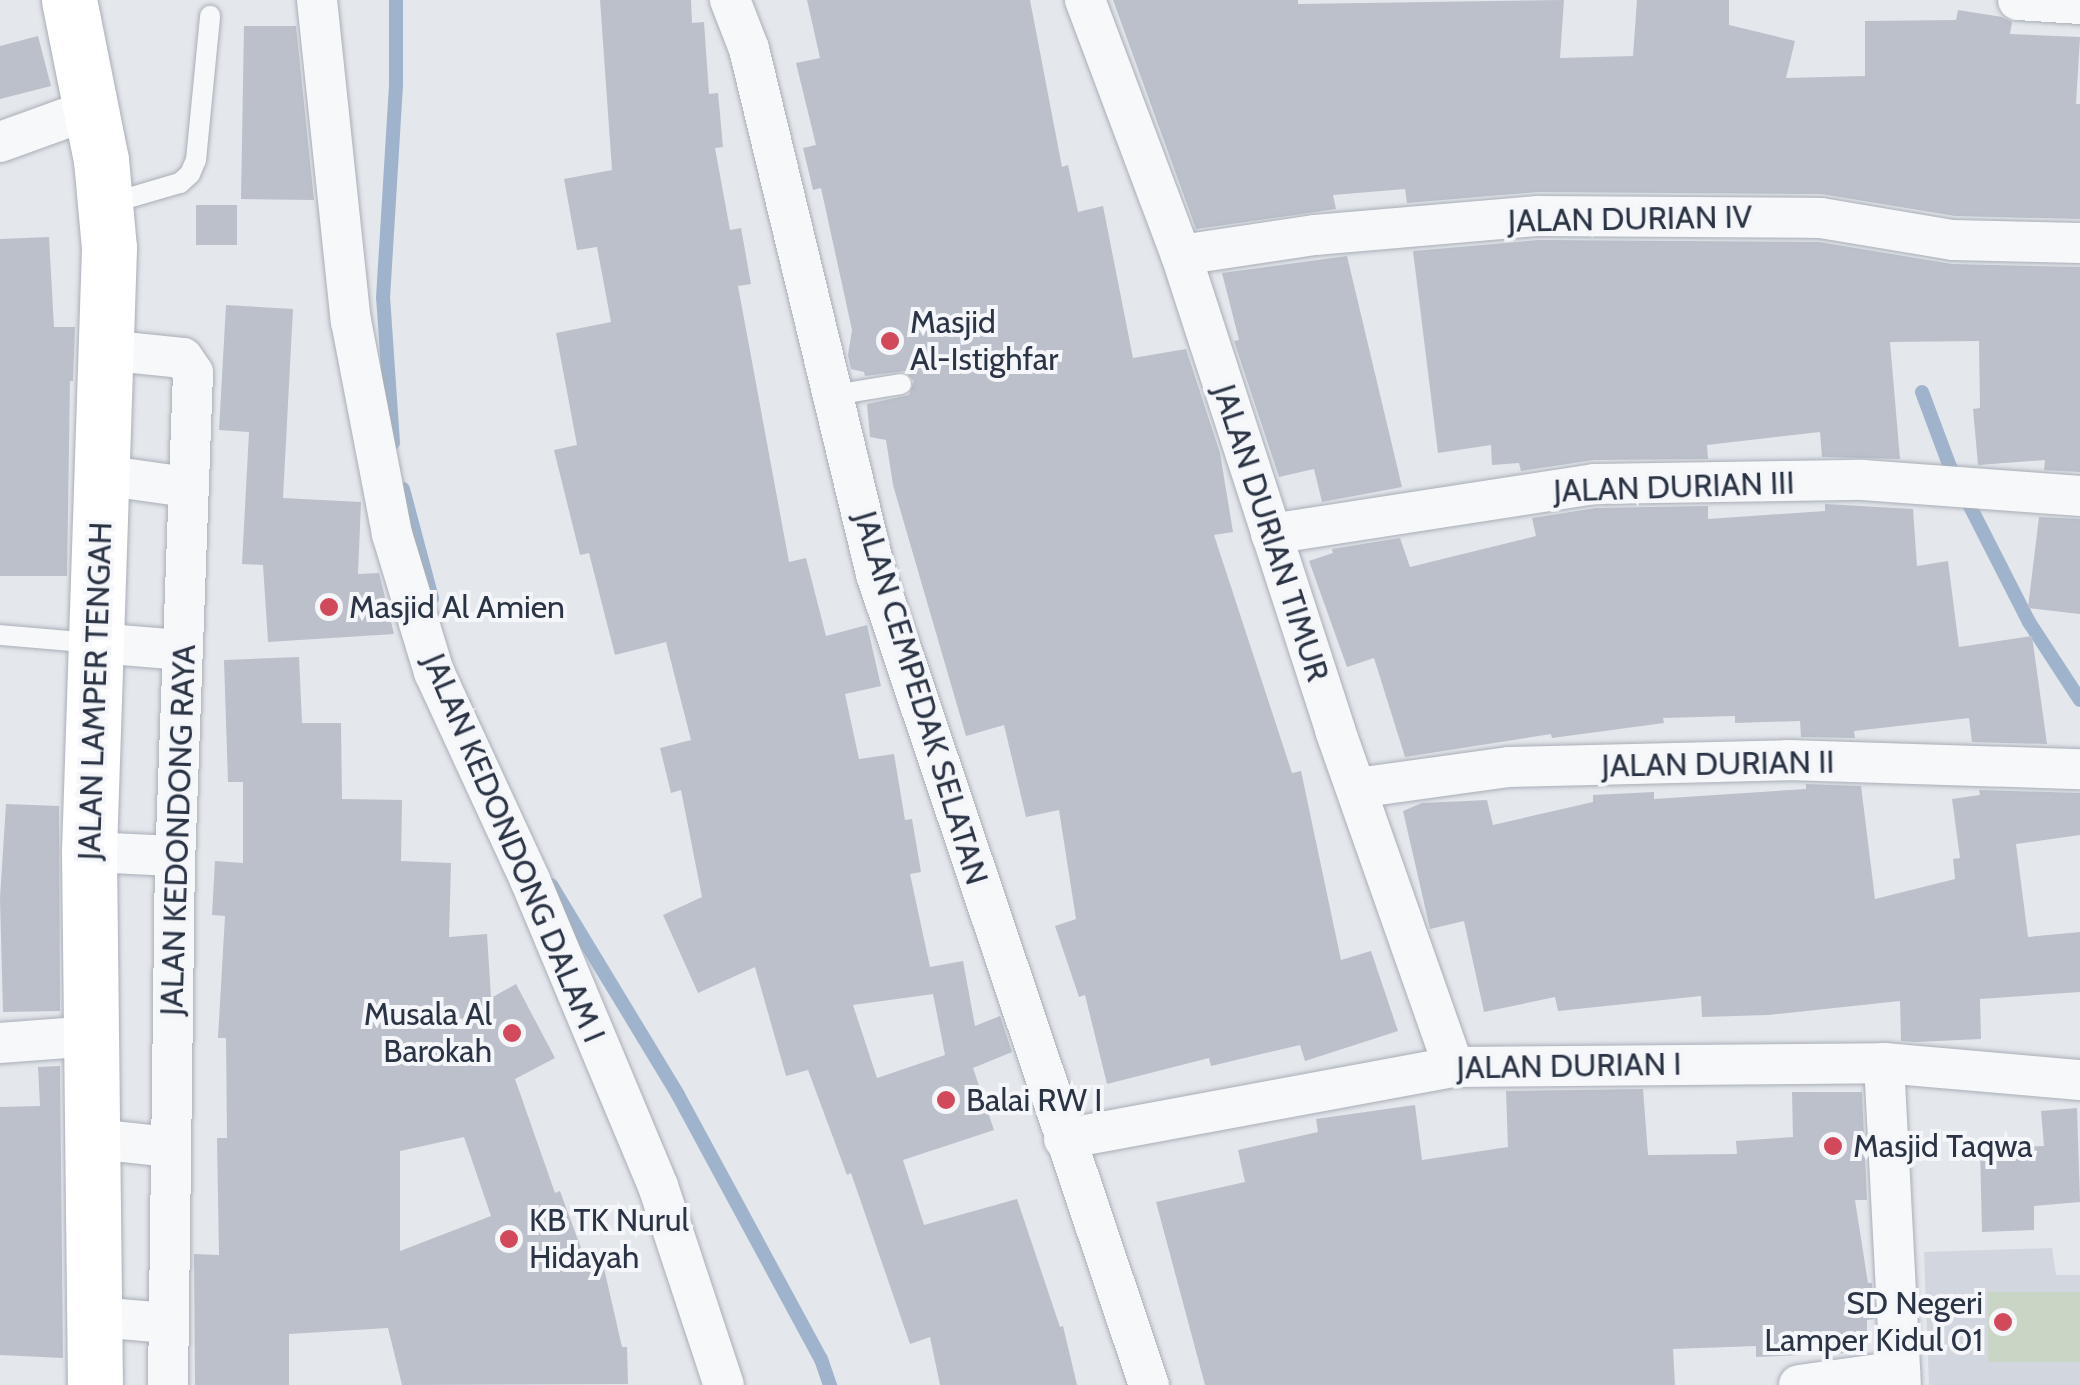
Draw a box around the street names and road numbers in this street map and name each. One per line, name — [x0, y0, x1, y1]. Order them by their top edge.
street label: JALAN DURIAN IV — [1508, 198, 1752, 240]
street label: JALAN DURIAN TIMUR — [1205, 380, 1337, 686]
street label: JALAN DURIAN III — [1553, 464, 1795, 510]
street label: JALAN CEMPEDAK SELATAN — [846, 507, 996, 889]
street label: JALAN LAMPER TENGAH — [70, 521, 120, 861]
street label: JALAN KEDONDONG RAYA — [152, 644, 204, 1016]
street label: JALAN KEDONDONG DALAM I — [415, 648, 613, 1048]
street label: JALAN DURIAN II — [1601, 743, 1835, 785]
street label: JALAN DURIAN I — [1456, 1045, 1682, 1087]

